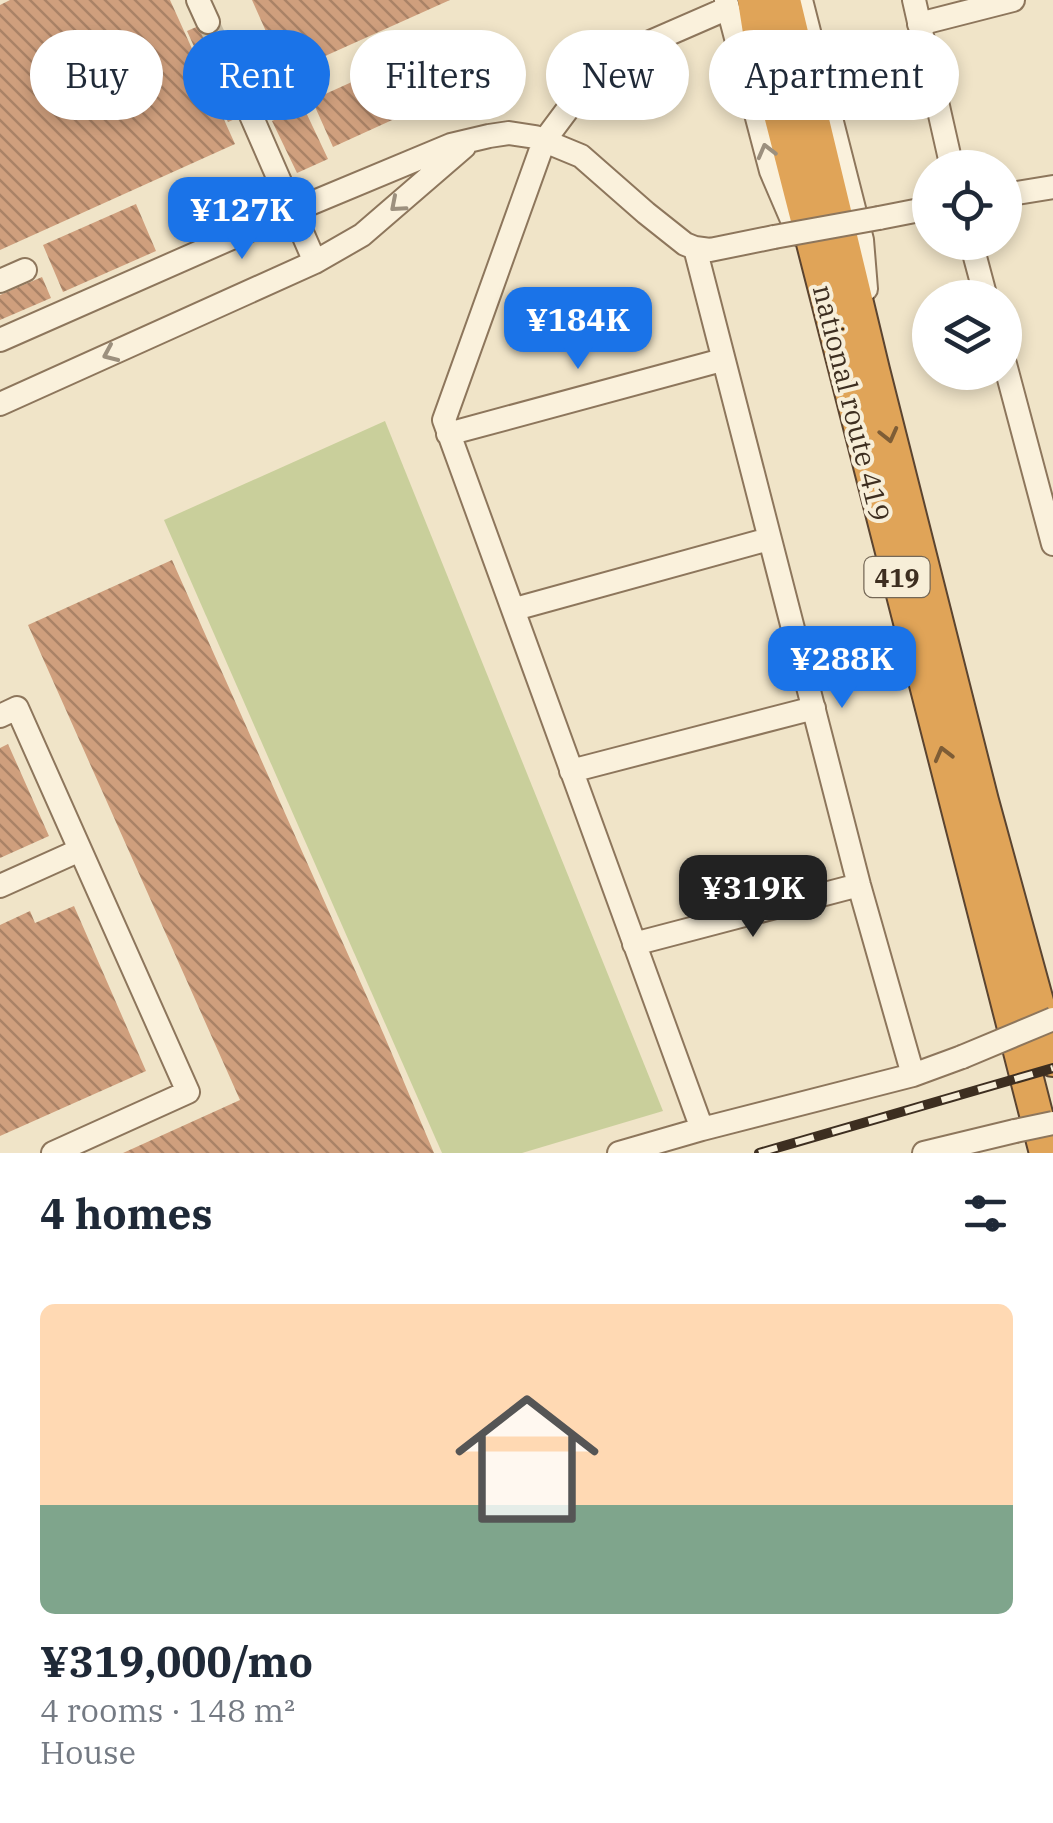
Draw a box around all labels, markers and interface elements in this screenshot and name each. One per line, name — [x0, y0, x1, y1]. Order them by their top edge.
chip: Buy — [30, 30, 163, 120]
chip: Rent — [183, 30, 330, 120]
chip: Filters — [350, 30, 526, 120]
chip: New — [546, 30, 689, 120]
chip: Apartment — [709, 30, 959, 120]
one-way arrow — [756, 143, 777, 161]
map controls — [912, 150, 1022, 390]
button: locate — [912, 150, 1022, 260]
pin: ¥127K — [172, 177, 312, 262]
text: ¥127K — [190, 188, 294, 230]
one-way arrow — [390, 194, 409, 212]
button: layers — [912, 280, 1022, 390]
street label: national route 419 — [805, 281, 899, 525]
pin: ¥184K — [508, 287, 648, 372]
text: ¥184K — [526, 298, 630, 340]
one-way arrow — [102, 342, 120, 362]
one-way arrow — [878, 426, 899, 443]
road number: 419 — [864, 557, 930, 597]
pin: ¥288K — [772, 626, 912, 711]
text: ¥288K — [790, 637, 894, 679]
one-way arrow — [933, 746, 954, 763]
pin: ¥319K — [683, 855, 823, 940]
text: ¥319K — [701, 866, 805, 908]
text: 4 homes — [40, 1186, 213, 1241]
icon: filters — [958, 1186, 1013, 1241]
icon: home — [437, 1369, 617, 1549]
text: ¥319,000/mo — [40, 1634, 313, 1689]
text: 4 rooms · 148 m² — [40, 1689, 295, 1731]
text: House — [40, 1731, 136, 1773]

